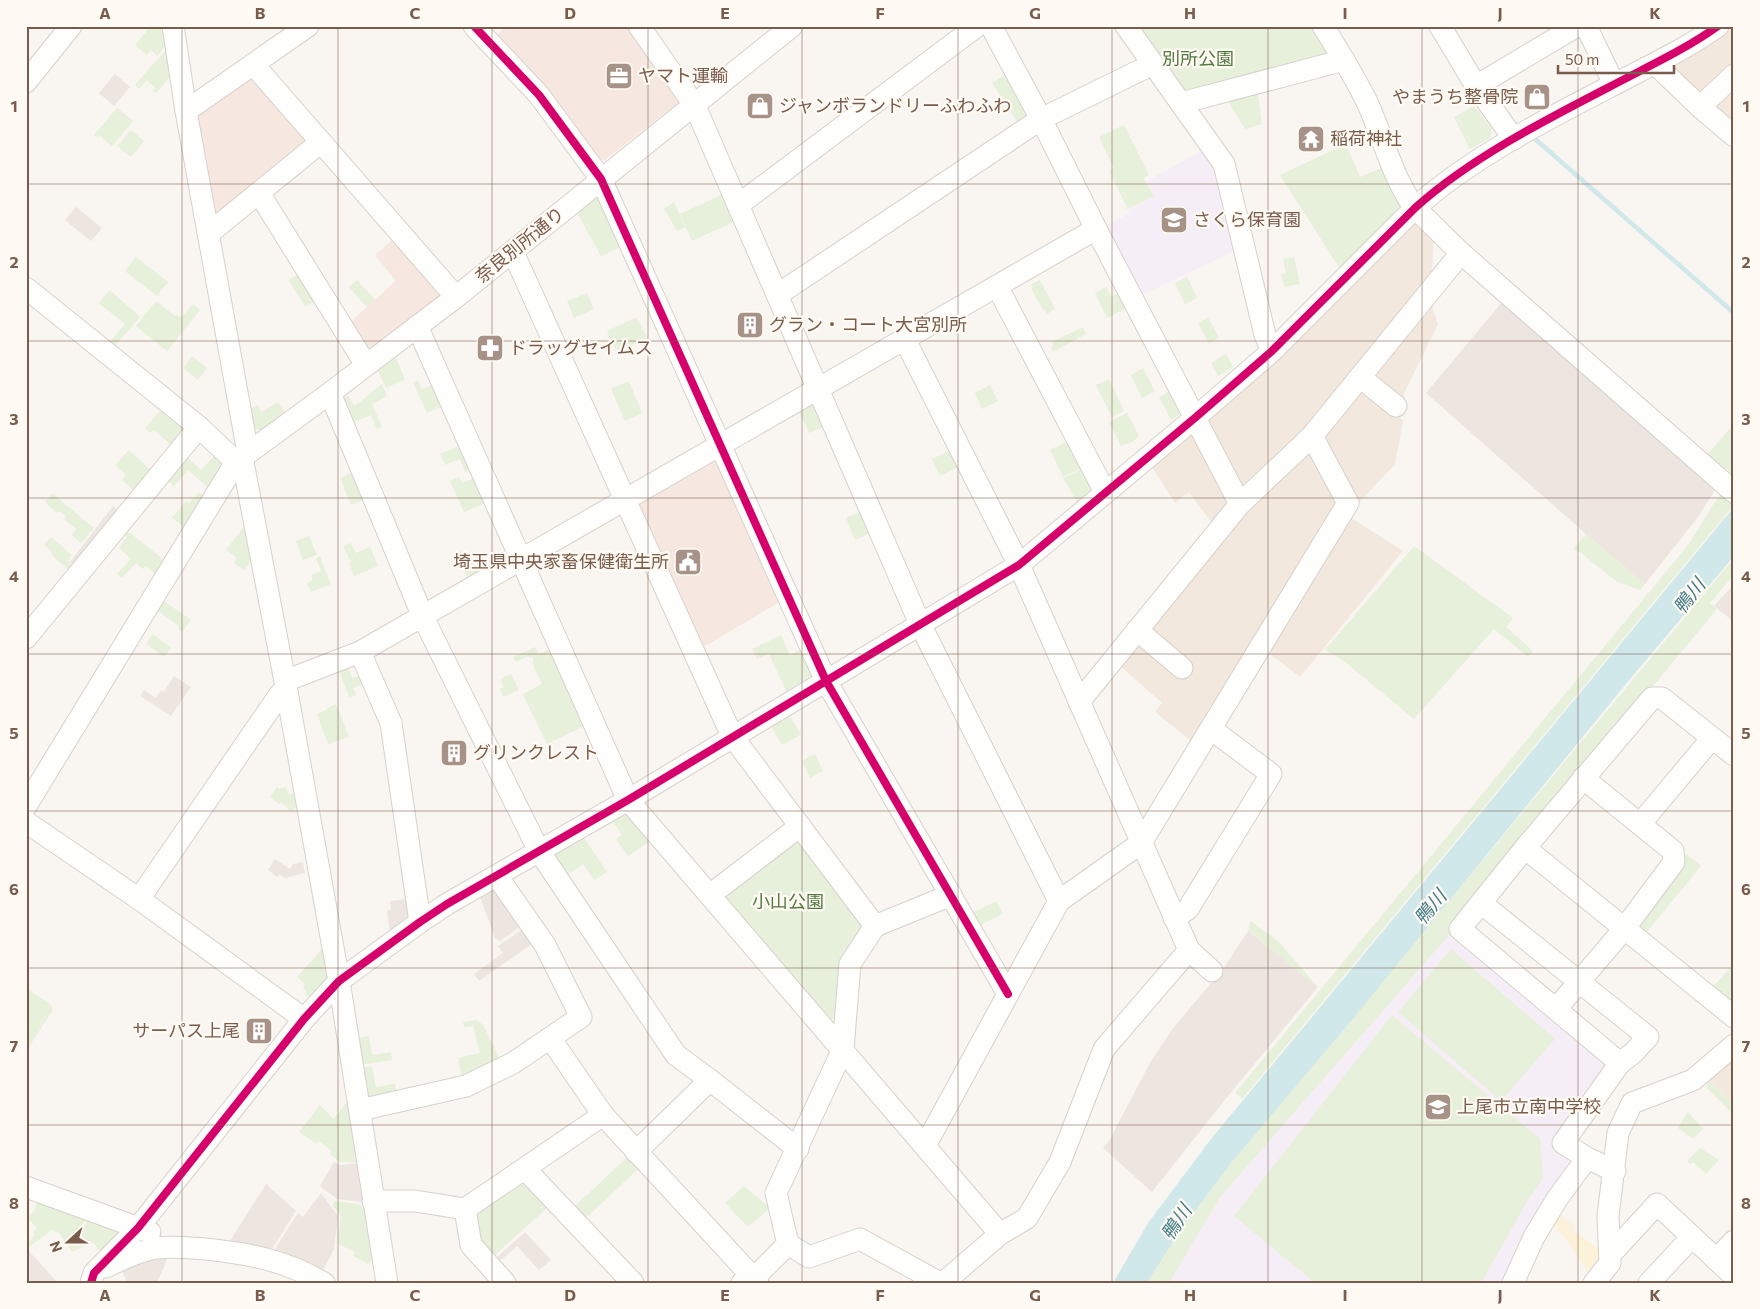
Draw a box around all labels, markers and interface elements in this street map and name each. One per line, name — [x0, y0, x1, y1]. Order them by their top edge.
text: A — [99, 3, 111, 22]
text: B — [255, 3, 266, 22]
text: C — [410, 3, 421, 22]
text: D — [564, 3, 576, 22]
text: E — [720, 3, 730, 22]
text: F — [875, 3, 885, 22]
text: G — [1029, 3, 1041, 22]
text: H — [1184, 3, 1196, 22]
text: I — [1342, 3, 1348, 22]
text: J — [1497, 3, 1503, 22]
text: K — [1649, 3, 1661, 22]
scale bar — [1558, 42, 1674, 74]
park label: 別所公園 — [1162, 47, 1234, 69]
text: 50 m — [1565, 50, 1599, 68]
office icon: ヤマト運輸 — [604, 61, 634, 91]
place label: ヤマト運輸 — [638, 64, 728, 86]
shop icon: やまうち整骨院 — [1522, 82, 1552, 112]
place label: やまうち整骨院 — [1392, 85, 1518, 107]
shop icon: ジャンボランドリーふわふわ — [745, 91, 775, 121]
place label: ジャンボランドリーふわふわ — [779, 94, 1011, 116]
text: 1 — [10, 96, 18, 115]
text: 1 — [1742, 96, 1750, 115]
temple icon: 稲荷神社 — [1296, 124, 1326, 154]
place label: 稲荷神社 — [1330, 127, 1402, 149]
street label: 奈良別所通り — [470, 202, 568, 287]
school or university icon: さくら保育園 — [1159, 205, 1189, 235]
place label: さくら保育園 — [1193, 208, 1301, 230]
text: 2 — [9, 252, 19, 271]
text: 2 — [1741, 252, 1751, 271]
building icon: グラン・コート大宮別所 — [735, 310, 765, 340]
place label: グラン・コート大宮別所 — [769, 313, 967, 335]
pharmacy icon: ドラッグセイムス — [475, 333, 505, 363]
place label: ドラッグセイムス — [509, 336, 653, 358]
text: 3 — [9, 409, 19, 428]
text: 3 — [1741, 409, 1751, 428]
public building icon: 埼玉県中央家畜保健衛生所 — [673, 547, 703, 577]
place label: 埼玉県中央家畜保健衛生所 — [453, 550, 669, 572]
text: 4 — [9, 566, 19, 585]
text: 4 — [1741, 566, 1751, 585]
water label: 鴨川 — [1668, 572, 1711, 618]
text: 5 — [9, 723, 19, 742]
text: 5 — [1741, 723, 1751, 742]
building icon: グリンクレスト — [439, 738, 469, 768]
place label: グリンクレスト — [473, 741, 599, 763]
text: 6 — [9, 879, 19, 898]
text: 6 — [1741, 879, 1751, 898]
water label: 鴨川 — [1409, 883, 1452, 929]
park label: 小山公園 — [752, 890, 824, 912]
building icon: サーパス上尾 — [244, 1016, 274, 1046]
place label: サーパス上尾 — [132, 1019, 240, 1041]
text: 7 — [10, 1036, 19, 1055]
text: 7 — [1742, 1036, 1751, 1055]
school or university icon: 上尾市立南中学校 — [1423, 1092, 1453, 1122]
place label: 上尾市立南中学校 — [1457, 1095, 1601, 1117]
text: 8 — [9, 1193, 19, 1212]
text: 8 — [1741, 1193, 1751, 1212]
water label: 鴨川 — [1155, 1198, 1197, 1244]
north arrow — [42, 1216, 92, 1266]
text: N — [46, 1239, 65, 1255]
text: A — [99, 1285, 111, 1304]
text: B — [255, 1285, 266, 1304]
text: C — [410, 1285, 421, 1304]
text: D — [564, 1285, 576, 1304]
text: E — [720, 1285, 730, 1304]
text: F — [875, 1285, 885, 1304]
text: G — [1029, 1285, 1041, 1304]
text: H — [1184, 1285, 1196, 1304]
text: I — [1342, 1285, 1348, 1304]
text: J — [1497, 1285, 1503, 1304]
text: K — [1649, 1285, 1661, 1304]

